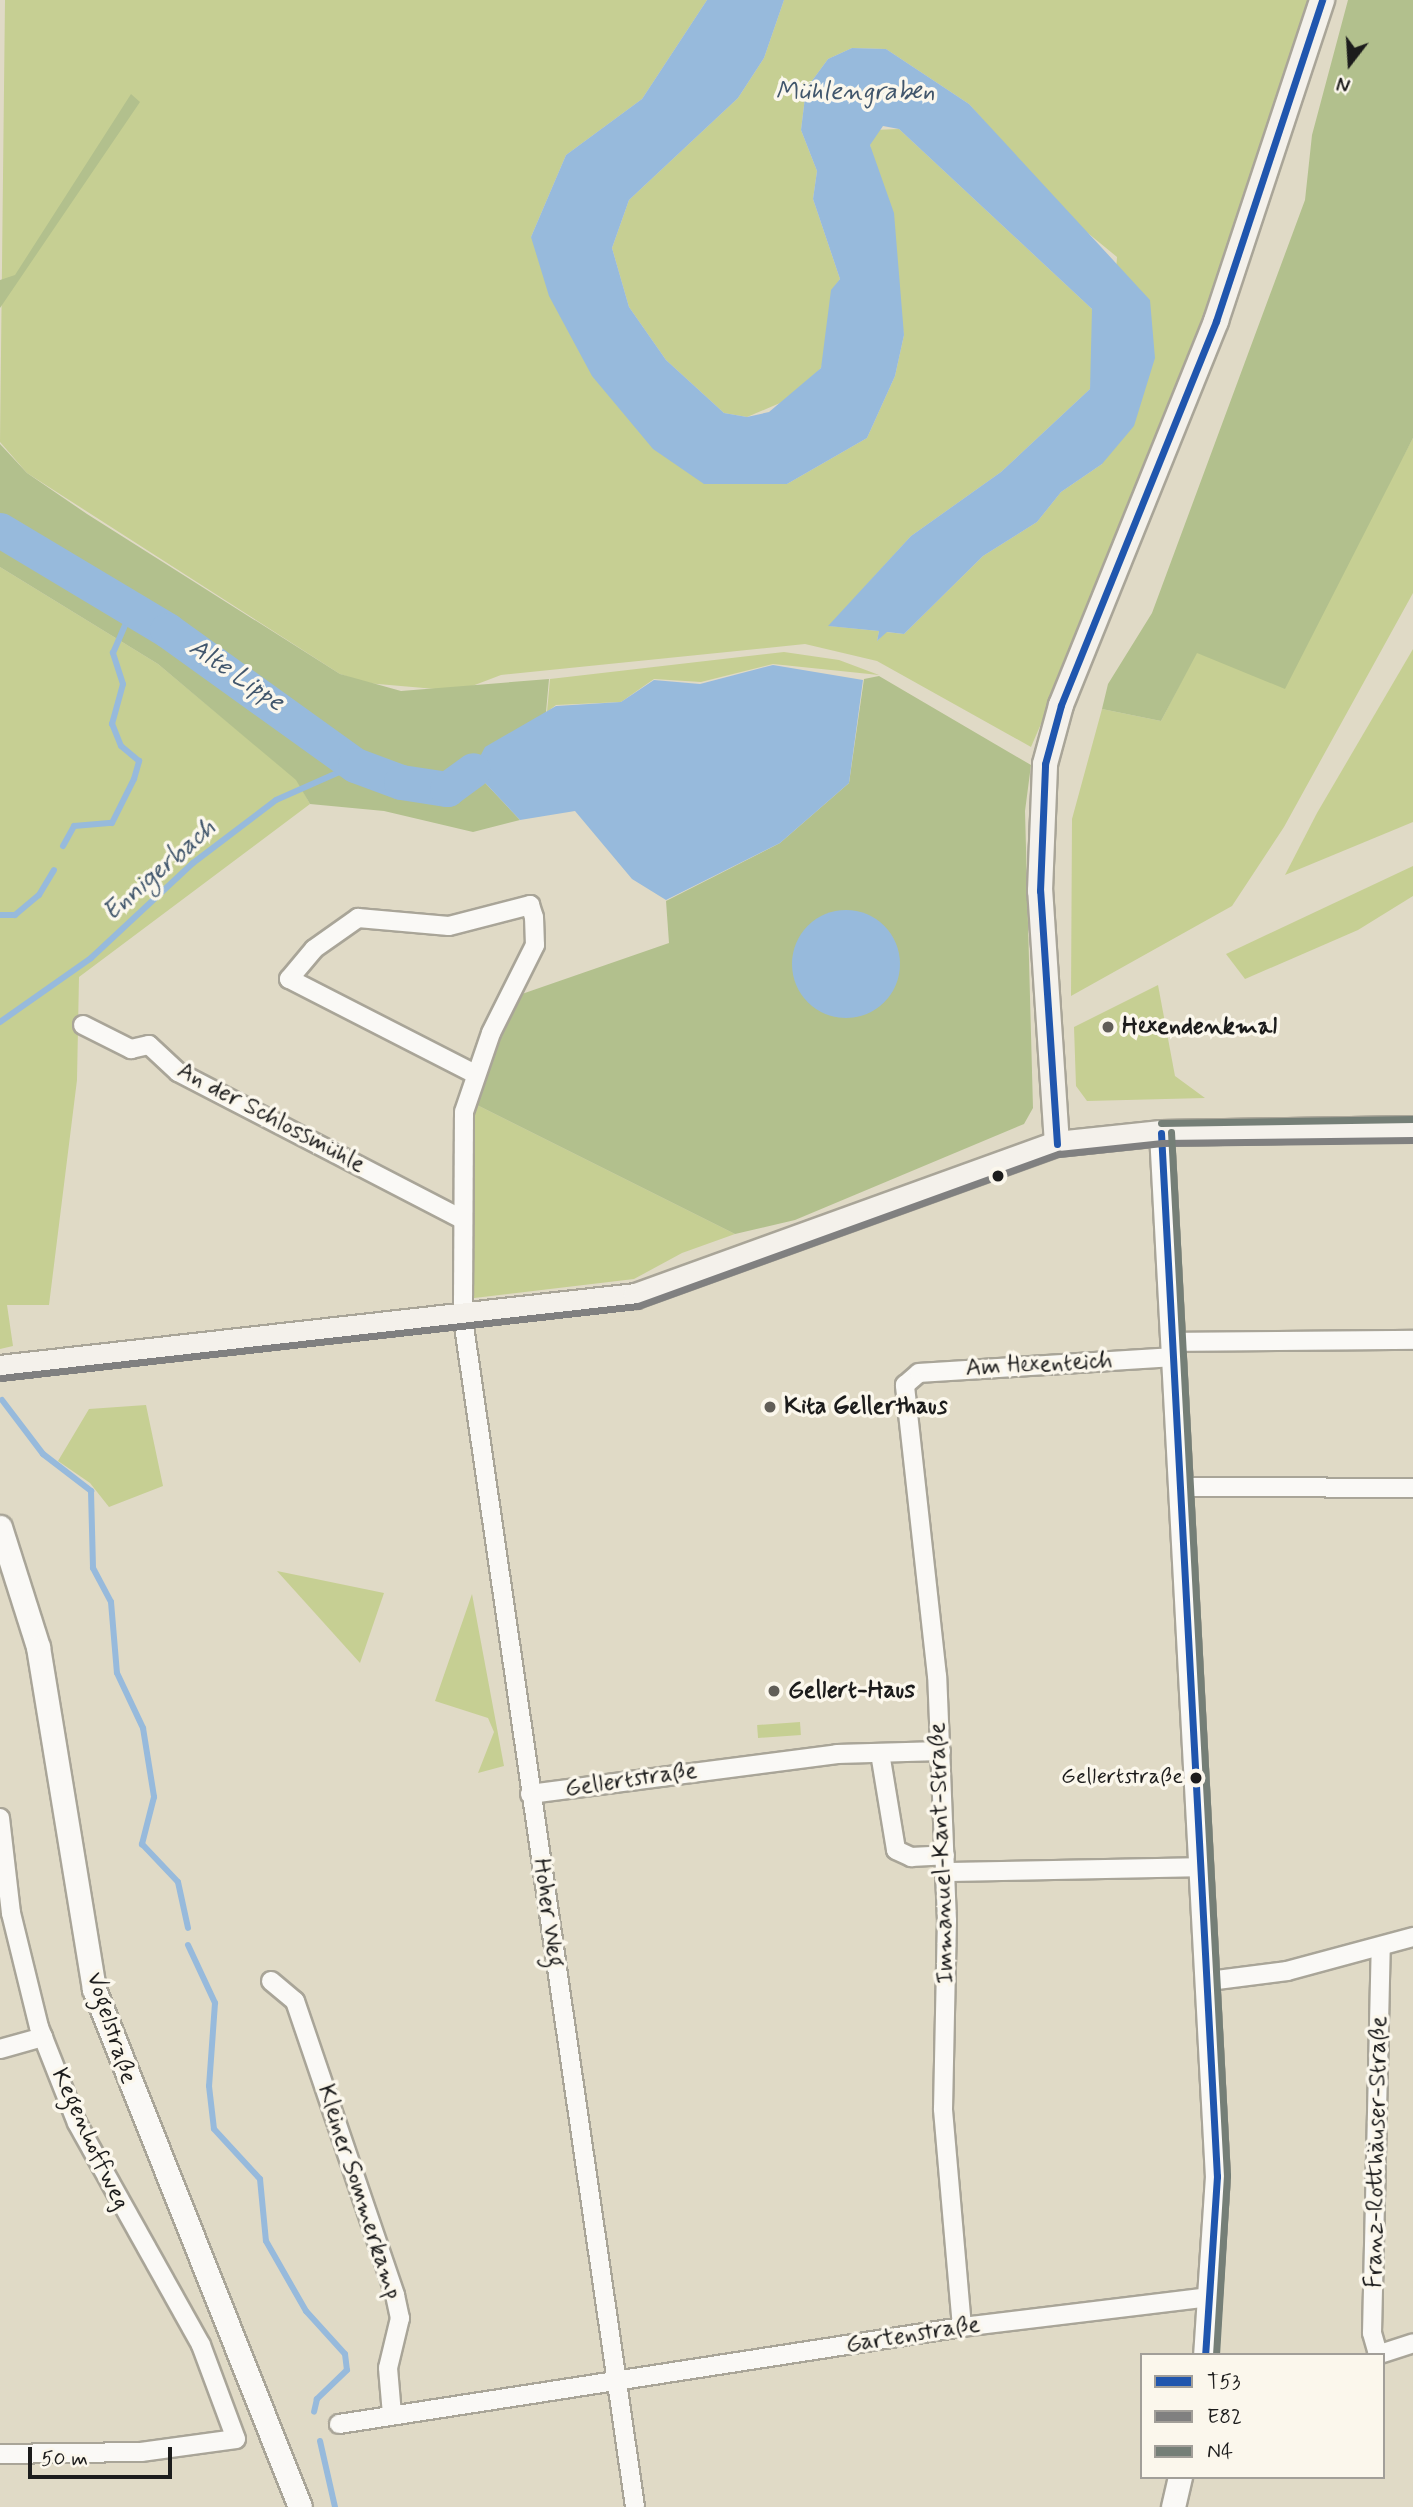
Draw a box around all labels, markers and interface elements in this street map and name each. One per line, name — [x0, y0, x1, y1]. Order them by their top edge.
north arrow — [1315, 28, 1385, 98]
text: N — [1334, 70, 1353, 97]
water label: Mühlengraben — [775, 77, 935, 109]
water label: Alte Lippe — [183, 633, 289, 719]
water label: Ennigerbach — [97, 813, 223, 929]
place label: Hexendenkmal — [1122, 1013, 1277, 1041]
marker: Hexendenkmal — [1100, 1019, 1116, 1035]
street label: An der Schlossmühle — [173, 1057, 369, 1179]
unlabelled marker — [991, 1169, 1005, 1183]
street label: Am Hexenteich — [964, 1347, 1114, 1383]
place label: Kita Gellerthaus — [784, 1393, 945, 1421]
marker: Kita Gellerthaus — [762, 1399, 778, 1415]
place label: Gellert-Haus — [788, 1677, 915, 1705]
marker: Gellert-Haus — [766, 1683, 782, 1699]
street label: Immanuel-Kant-Straße — [923, 1722, 961, 1984]
street label: Gellertstraße — [563, 1756, 699, 1804]
place label: Gellertstraße — [1061, 1765, 1183, 1791]
marker: Gellertstraße — [1189, 1771, 1203, 1785]
street label: Hoher Weg — [526, 1856, 570, 1970]
street label: Vogelstraße — [79, 1969, 143, 2087]
street label: Franz-Rotthäuser-Straße — [1360, 2016, 1394, 2288]
street label: Kegenhoffweg — [45, 2064, 135, 2214]
street label: Kleiner Sommerkamp — [309, 2075, 409, 2309]
street label: Gartenstraße — [844, 2310, 982, 2360]
legend — [1140, 2353, 1385, 2479]
text: T53 — [1207, 2368, 1241, 2396]
text: E82 — [1207, 2403, 1242, 2431]
scale bar — [32, 2434, 175, 2478]
text: N4 — [1207, 2438, 1233, 2466]
text: 50 m — [41, 2445, 88, 2473]

